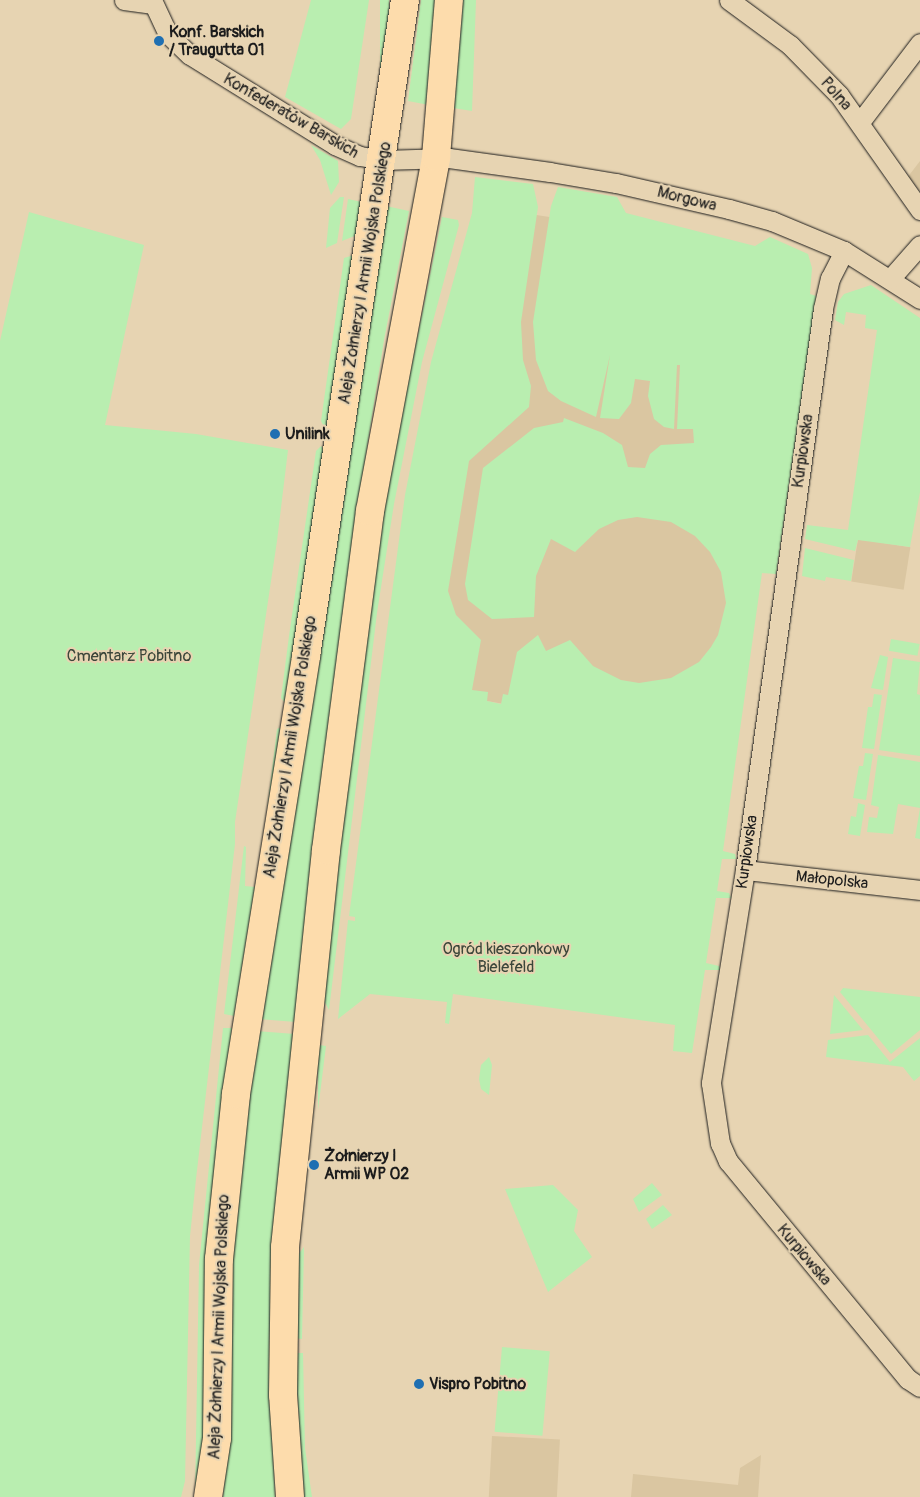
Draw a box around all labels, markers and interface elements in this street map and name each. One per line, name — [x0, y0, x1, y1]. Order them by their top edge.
place label: Konf. Barskich / Traugutta 01 — [169, 22, 265, 60]
marker: Konf. Barskich / Traugutta 01 — [153, 35, 165, 47]
street label: Konfederatów Barskich — [220, 69, 362, 163]
street label: Polna — [816, 73, 856, 115]
street label: Aleja Żołnierzy I Armii Wojska Polskiego — [335, 140, 395, 406]
street label: Morgowa — [655, 182, 719, 216]
street label: Kurpiowska — [788, 413, 818, 489]
place label: Unilink — [285, 424, 330, 444]
marker: Unilink — [269, 428, 281, 440]
street label: Aleja Żołnierzy I Armii Wojska Polskiego — [260, 614, 320, 880]
park label: Cmentarz Pobitno — [67, 646, 191, 666]
street label: Kurpiowska — [732, 814, 762, 890]
street label: Małopolska — [795, 867, 869, 893]
park label: Ogród kieszonkowy Bielefeld — [442, 939, 570, 977]
place label: Żołnierzy I Armii WP 02 — [324, 1146, 409, 1184]
marker: Żołnierzy I Armii WP 02 — [308, 1159, 320, 1171]
street label: Aleja Żołnierzy I Armii Wojska Polskiego — [205, 1194, 233, 1460]
street label: Kurpiowska — [773, 1220, 835, 1290]
place label: Vispro Pobitno — [429, 1374, 526, 1394]
marker: Vispro Pobitno — [413, 1378, 425, 1390]

